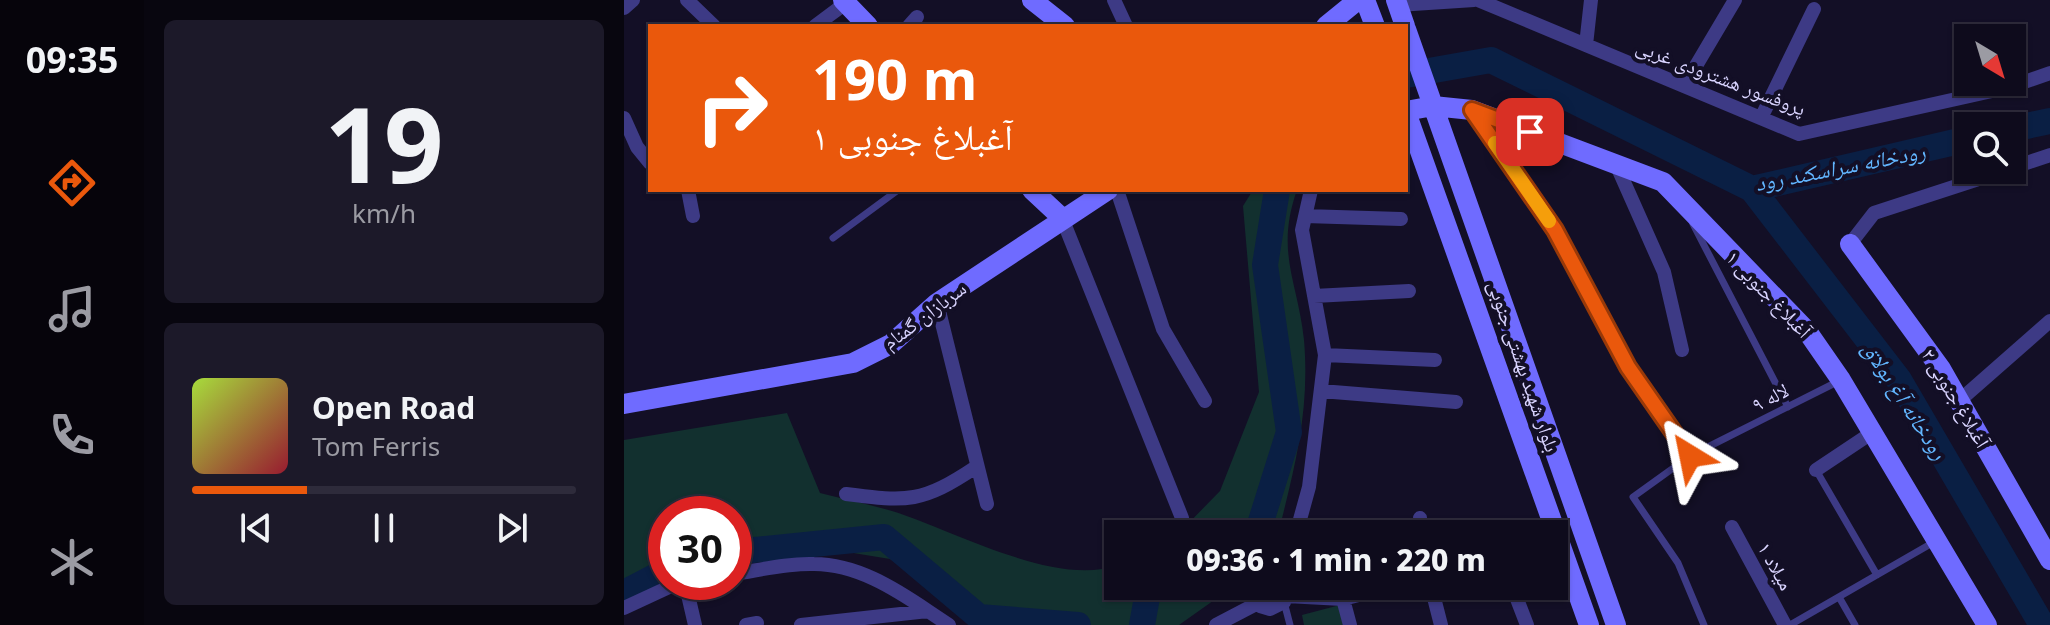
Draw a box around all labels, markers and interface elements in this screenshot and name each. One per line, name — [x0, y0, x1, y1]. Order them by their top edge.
north arrow — [1954, 24, 2026, 96]
map controls — [1954, 24, 2026, 184]
street label: پروفسور هشترودی غربی — [1632, 32, 1810, 122]
text: 09:35 — [26, 35, 118, 84]
text: 190 m — [812, 40, 977, 116]
icon: right — [680, 56, 784, 160]
text: 19 — [325, 72, 443, 213]
pin — [1496, 98, 1564, 166]
icon: arrive — [1508, 110, 1552, 154]
text: آغبلاغ جنوبی ۱ — [812, 112, 1013, 161]
button: search — [1954, 112, 2026, 184]
water label: رودخانه سراسکند رود — [1752, 135, 1928, 197]
icon: directions — [44, 155, 100, 211]
text: km/h — [352, 195, 416, 231]
street label: آغبلاغ جنوبی ۱ — [1721, 245, 1818, 344]
street label: سربازان گمنام — [877, 275, 972, 356]
street label: بلوار شهید بهشتی جنوبی — [1482, 277, 1566, 455]
icon: music — [44, 281, 100, 337]
water label: رودخانه آغ بولاق — [1856, 335, 1955, 465]
street label: آغبلاغ جنوبی ۲ — [1916, 343, 1997, 454]
street label: لاله ۹ — [1747, 376, 1793, 418]
text: Open Road — [312, 387, 475, 428]
icon: phone — [44, 407, 100, 463]
position arrow — [1648, 414, 1732, 498]
text: Tom Ferris — [312, 428, 440, 464]
speed limit sign: 30 — [648, 496, 752, 600]
icon: previous — [234, 506, 278, 550]
icon: pause — [362, 506, 406, 550]
icon: next — [490, 506, 534, 550]
icon: climate — [44, 534, 100, 590]
street label: میلاد ۱ — [1752, 537, 1800, 595]
text: 09:36 · 1 min · 220 m — [1186, 539, 1486, 580]

